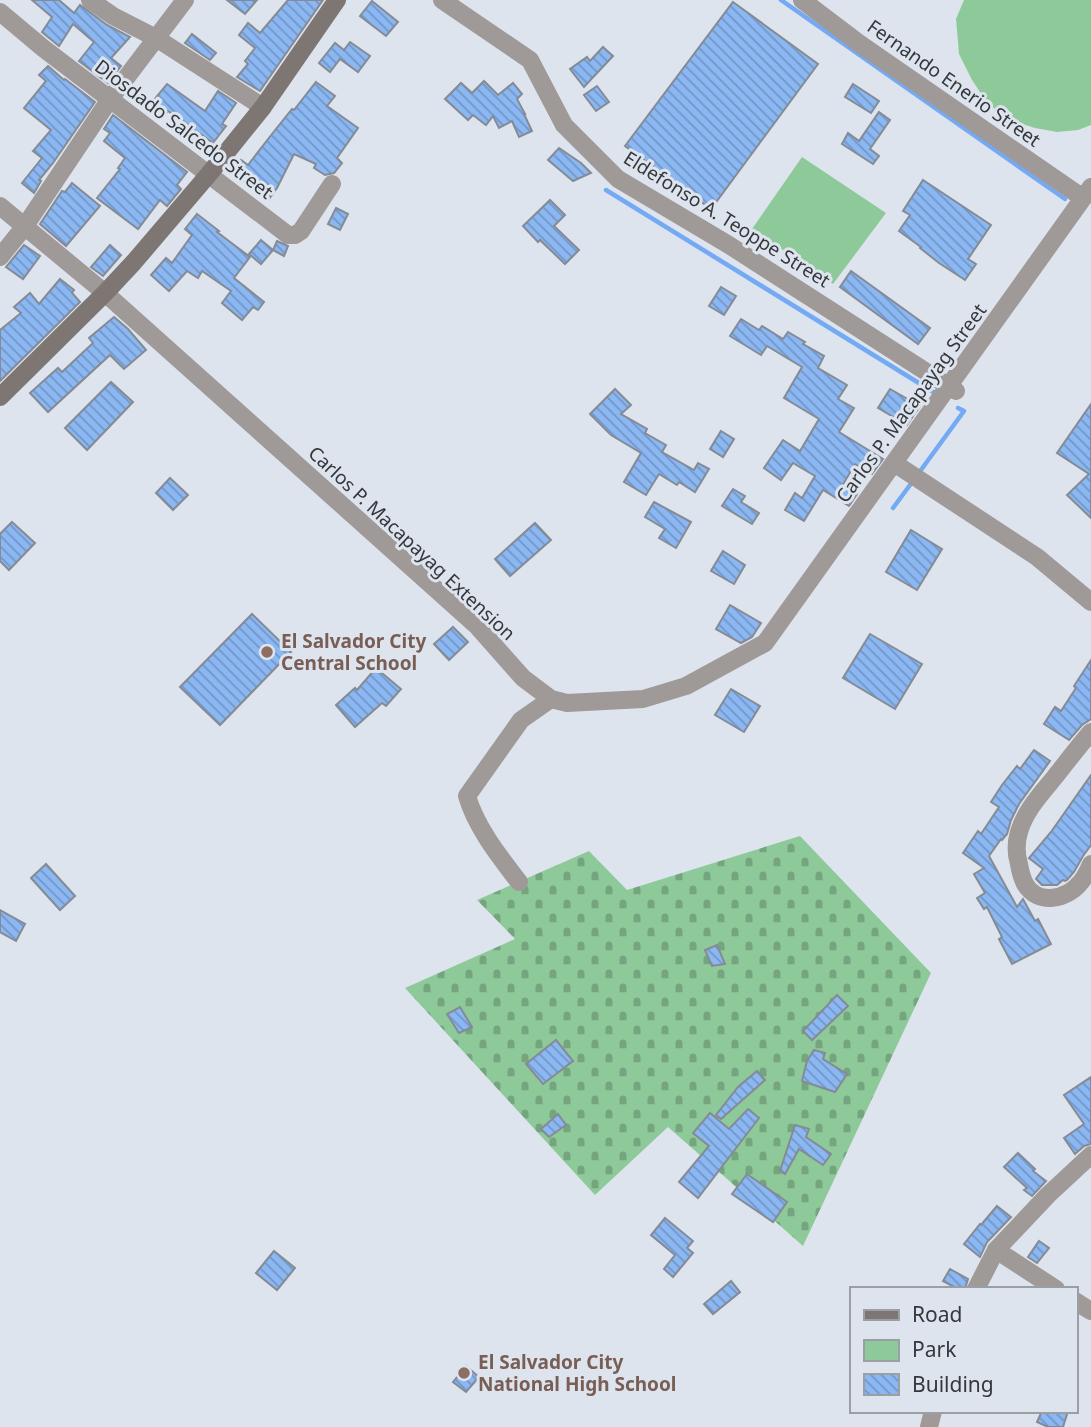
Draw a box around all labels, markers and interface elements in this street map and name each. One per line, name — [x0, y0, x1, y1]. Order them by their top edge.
street label: Fernando Enerio Street — [862, 13, 1046, 153]
street label: Diosdado Salcedo Street — [90, 53, 279, 205]
street label: Eldefonso A. Teoppe Street — [619, 145, 835, 293]
street label: Carlos P. Macapayag Street — [830, 298, 992, 508]
street label: Carlos P. Macapayag Extension — [303, 440, 521, 646]
place label: El Salvador City Central School — [281, 628, 426, 676]
marker: El Salvador City Central School — [259, 644, 275, 660]
legend — [850, 1287, 1077, 1413]
text: Road — [912, 1300, 962, 1328]
text: Park — [912, 1335, 957, 1363]
place label: El Salvador City National High School — [478, 1349, 677, 1397]
marker: El Salvador City National High School — [456, 1365, 472, 1381]
text: Building — [912, 1370, 994, 1398]

